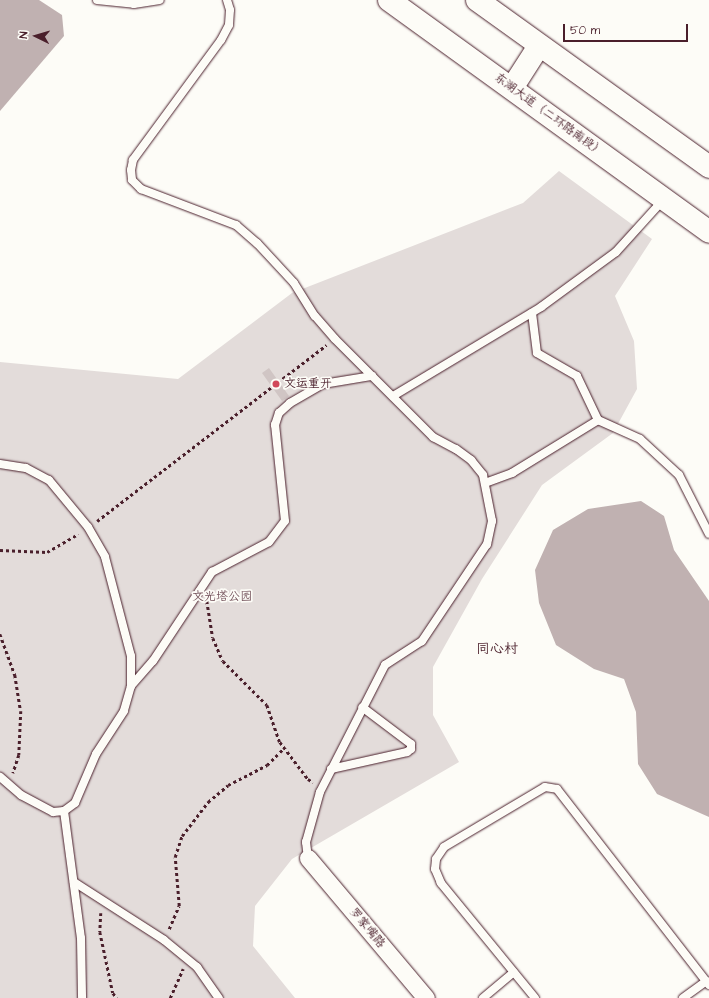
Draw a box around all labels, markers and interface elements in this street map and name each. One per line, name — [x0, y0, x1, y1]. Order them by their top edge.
north arrow — [16, 16, 56, 56]
scale bar — [565, 16, 690, 42]
text: 50 m — [570, 22, 600, 39]
text: N — [16, 31, 31, 39]
street label: 东湖大道（二环路南段） — [491, 70, 607, 160]
place label: 文运重开 — [284, 377, 332, 391]
marker: 文运重开 — [271, 379, 281, 389]
park label: 文光塔公园 — [192, 590, 252, 604]
district label: 同心村 — [476, 641, 518, 657]
street label: 罗家嘴路 — [346, 905, 388, 951]

